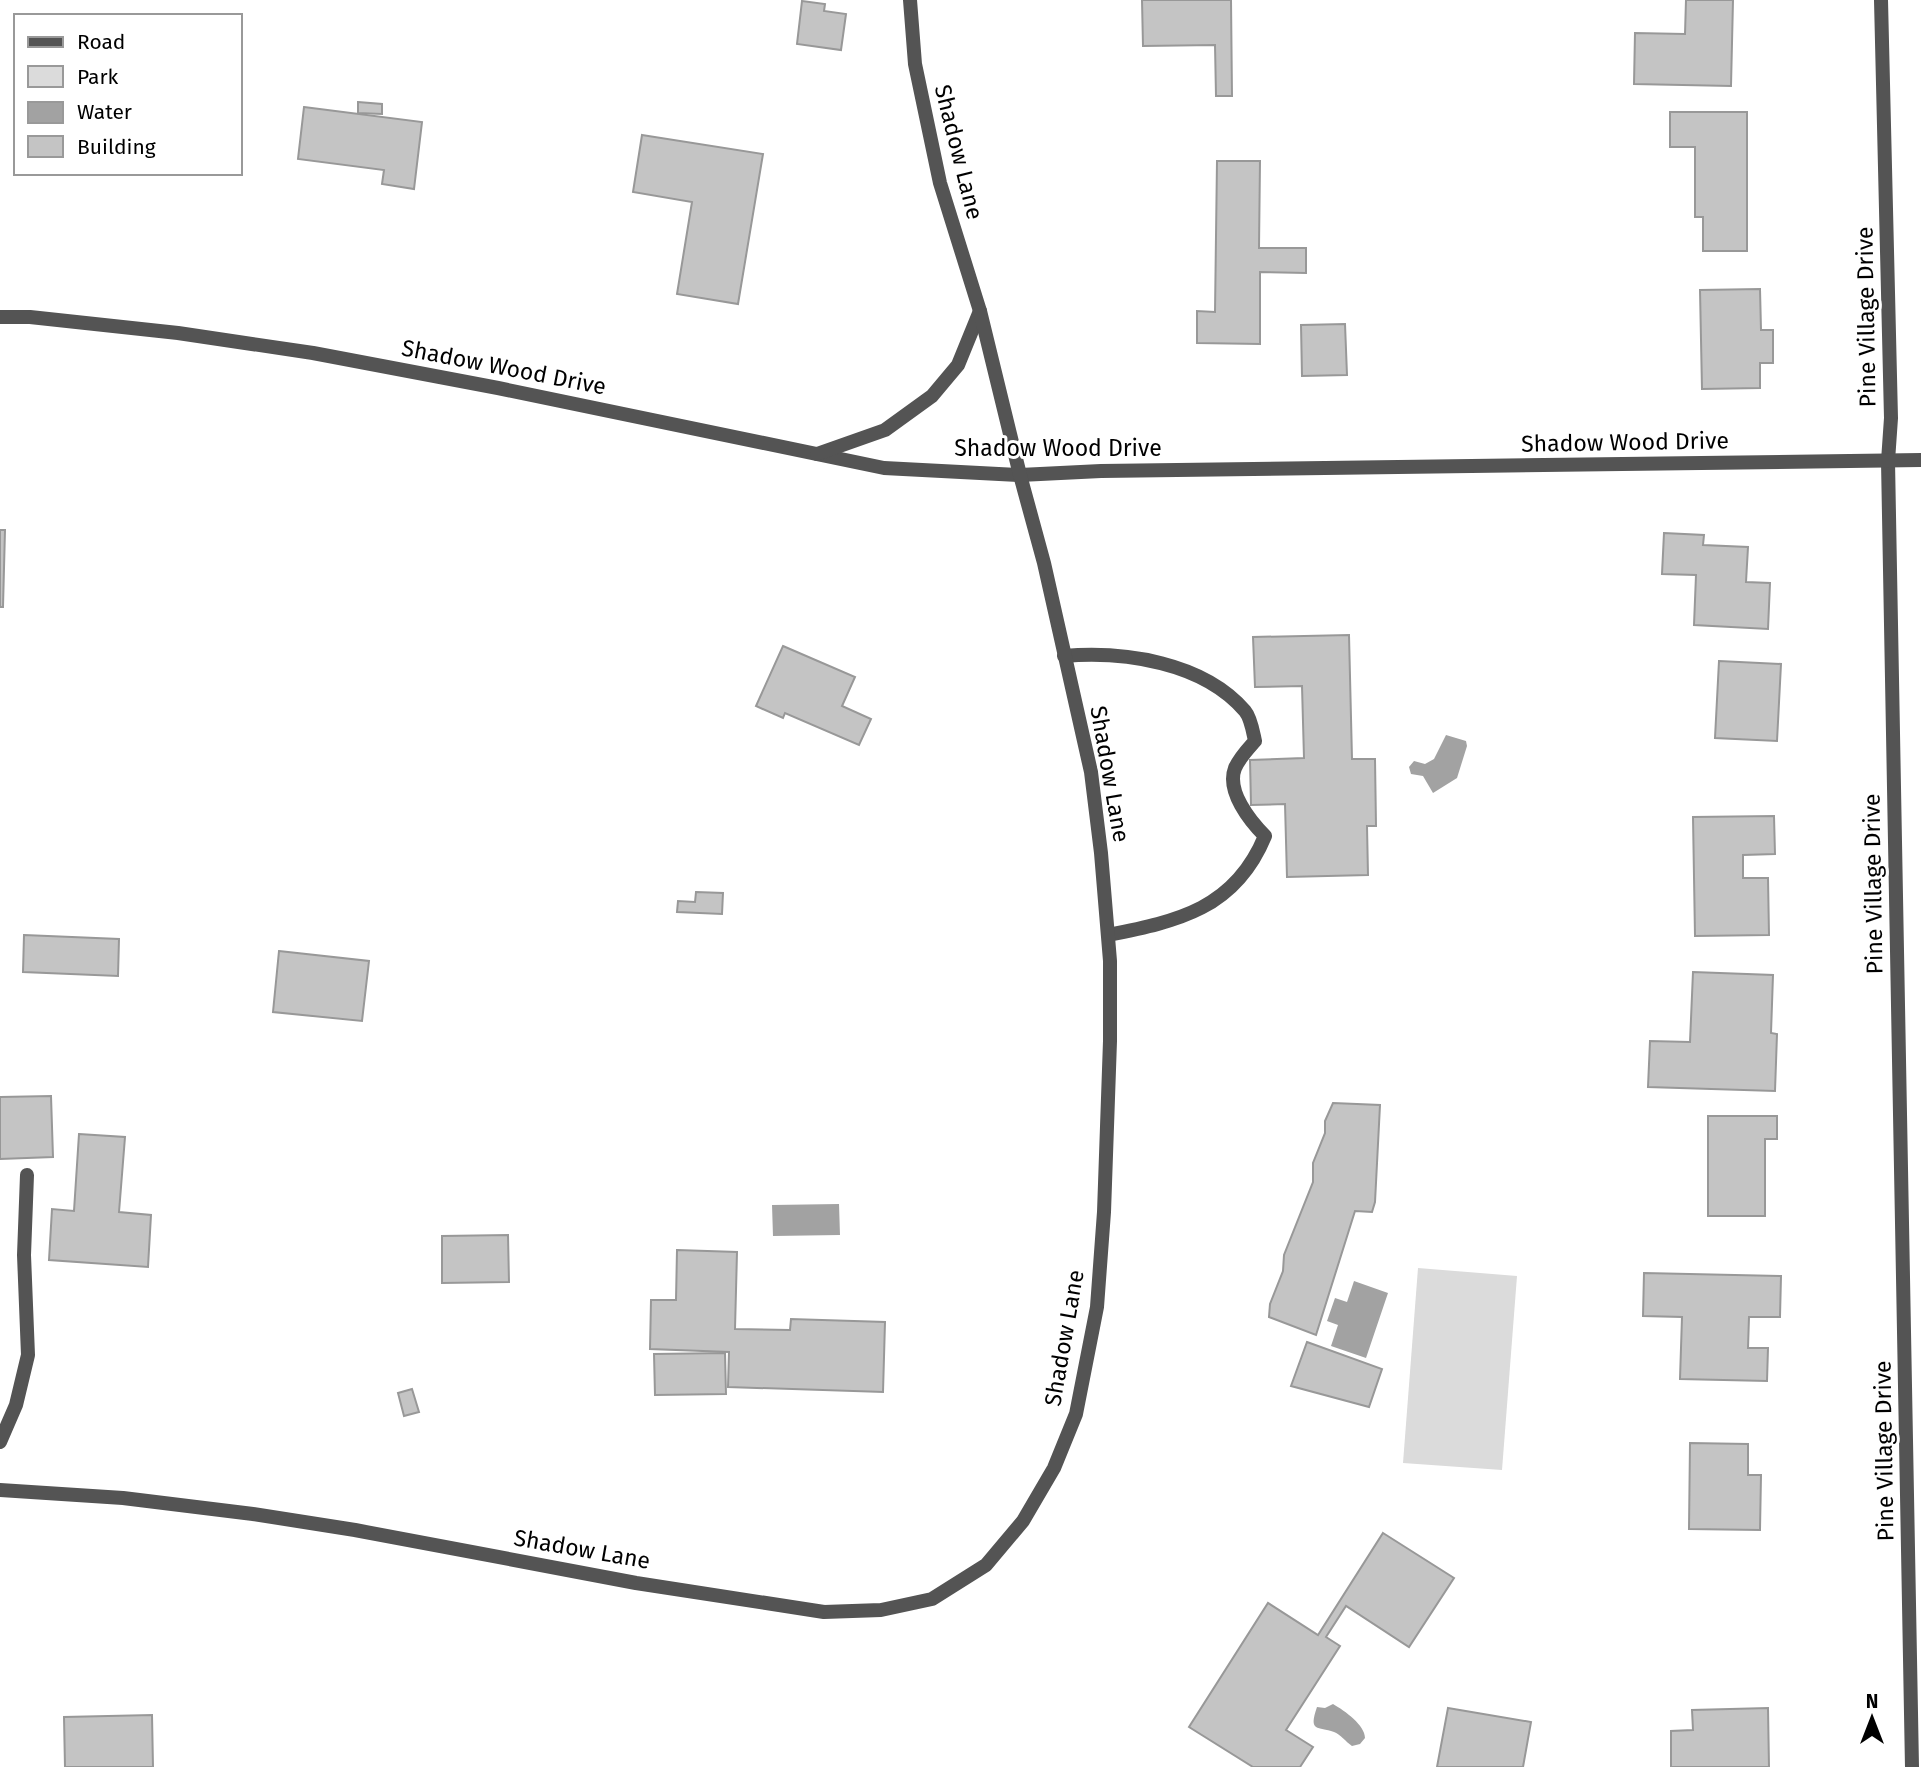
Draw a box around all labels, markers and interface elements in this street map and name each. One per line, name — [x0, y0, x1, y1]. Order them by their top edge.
legend — [14, 14, 242, 175]
text: Road — [77, 29, 125, 55]
text: Park — [77, 64, 119, 90]
street label: Shadow Lane — [929, 82, 989, 222]
text: Water — [77, 99, 132, 125]
text: Building — [77, 134, 156, 160]
street label: Pine Village Drive — [1850, 226, 1882, 408]
street label: Shadow Wood Drive — [399, 333, 609, 401]
street label: Shadow Wood Drive — [1521, 426, 1729, 458]
street label: Shadow Wood Drive — [954, 434, 1162, 462]
street label: Shadow Lane — [1084, 704, 1136, 844]
street label: Pine Village Drive — [1857, 793, 1889, 975]
street label: Shadow Lane — [1038, 1268, 1090, 1408]
street label: Pine Village Drive — [1868, 1360, 1900, 1542]
street label: Shadow Lane — [512, 1523, 652, 1575]
north arrow — [1837, 1683, 1907, 1753]
text: N — [1866, 1690, 1878, 1713]

